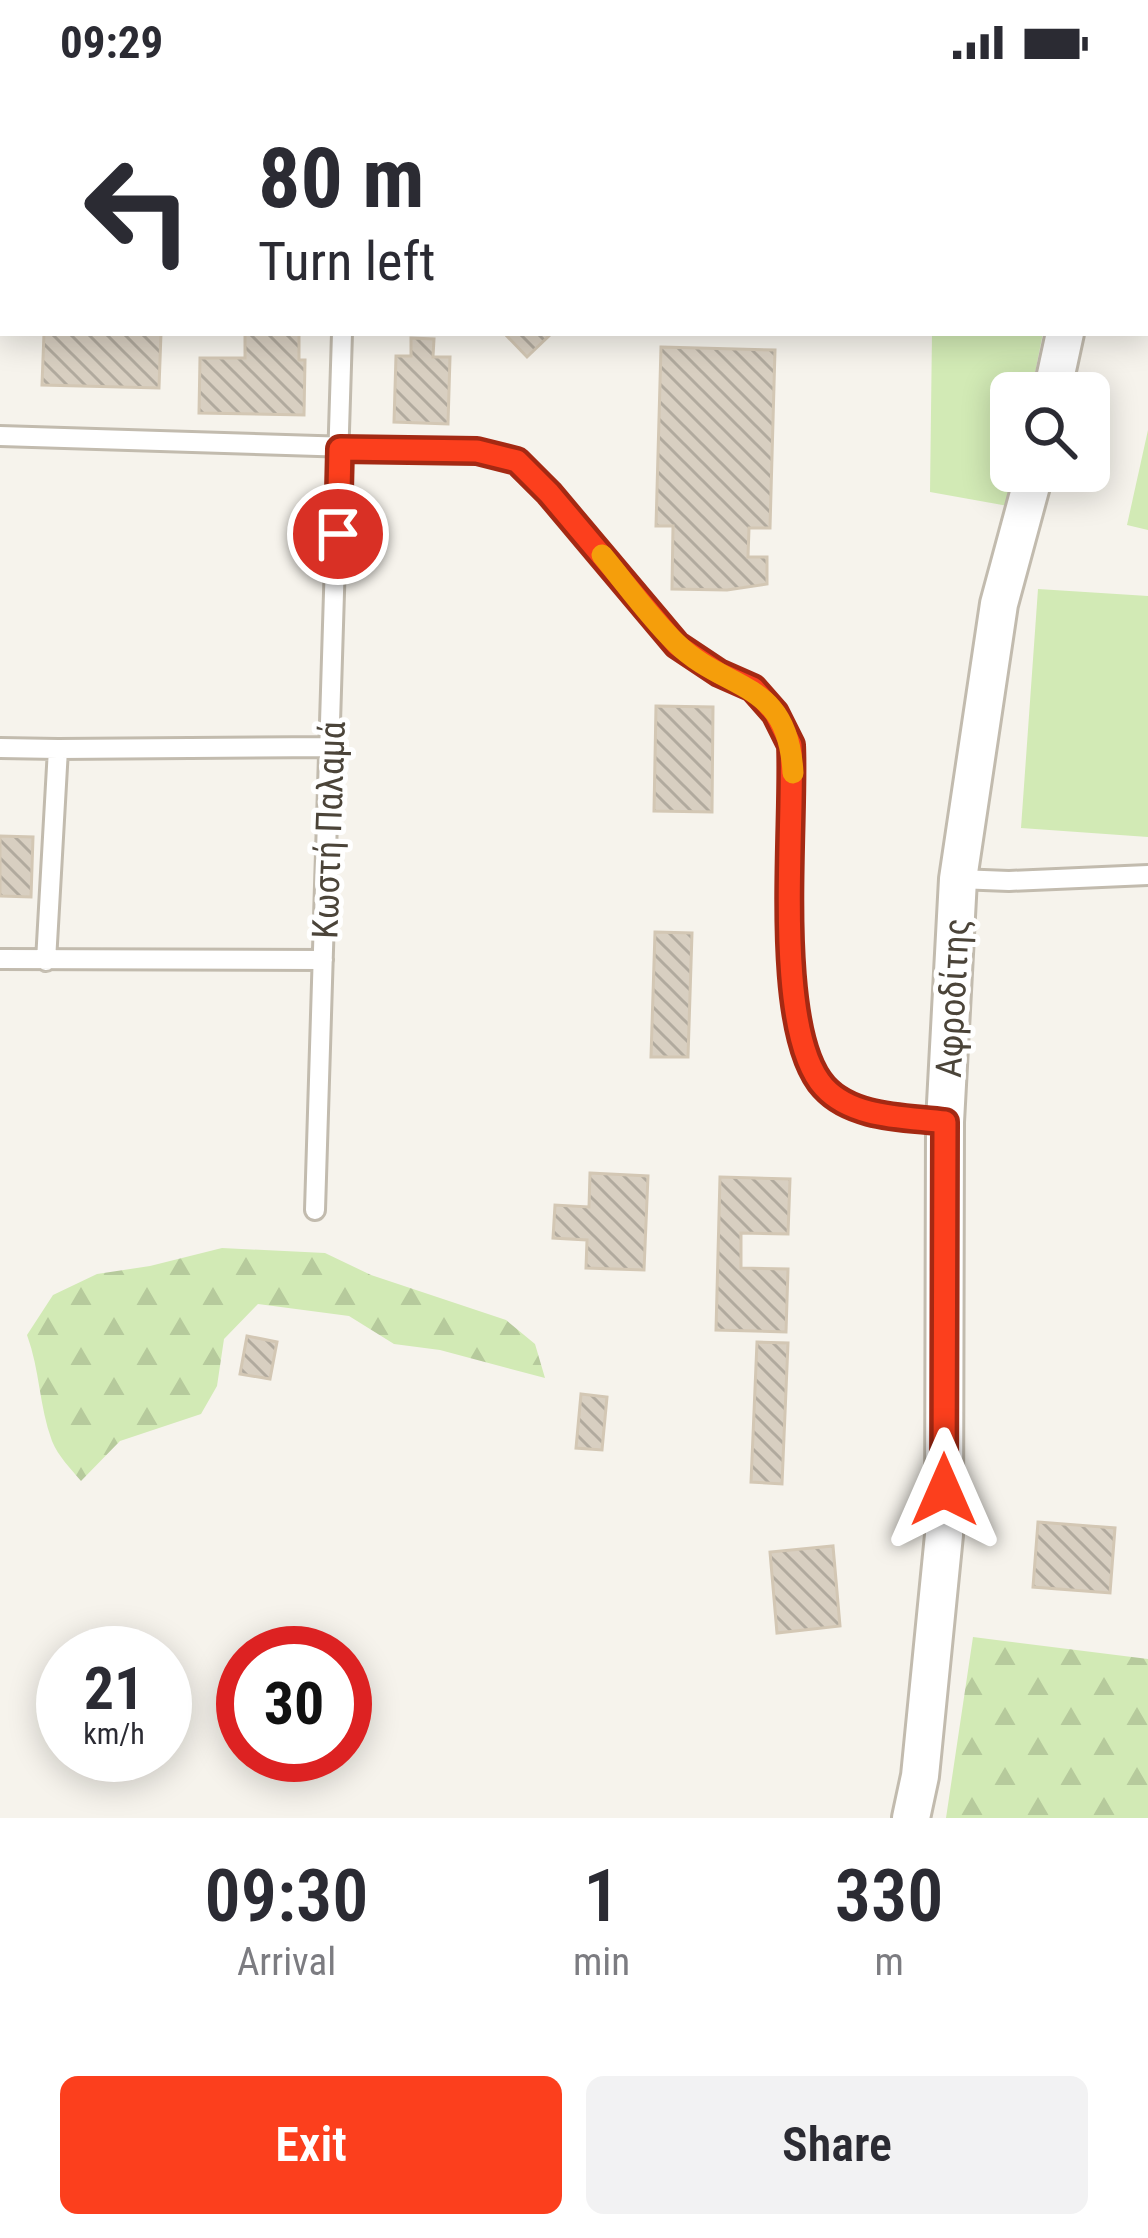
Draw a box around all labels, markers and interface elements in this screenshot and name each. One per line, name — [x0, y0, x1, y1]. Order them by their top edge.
text: 09:29 — [60, 16, 163, 69]
text: 80 m — [258, 129, 425, 228]
icon: left — [60, 132, 216, 288]
text: Turn left — [258, 230, 435, 293]
map controls — [990, 372, 1110, 492]
button: search — [990, 372, 1110, 492]
pin — [287, 483, 389, 585]
icon: arrive — [305, 501, 371, 567]
street label: Κωστή Παλαμά — [304, 720, 354, 940]
street label: Αφροδίτης — [928, 917, 978, 1079]
position arrow — [881, 1427, 1007, 1553]
speed limit sign: 30 — [216, 1626, 372, 1782]
text: 21 — [84, 1653, 144, 1724]
text: km/h — [83, 1716, 145, 1751]
text: 09:30 — [205, 1854, 368, 1939]
text: 1 — [584, 1854, 620, 1939]
text: 330 — [835, 1854, 943, 1939]
text: Arrival — [237, 1939, 336, 1985]
text: min — [573, 1939, 630, 1985]
text: m — [874, 1939, 904, 1985]
button: Exit — [60, 2076, 562, 2214]
button: Share — [586, 2076, 1088, 2214]

